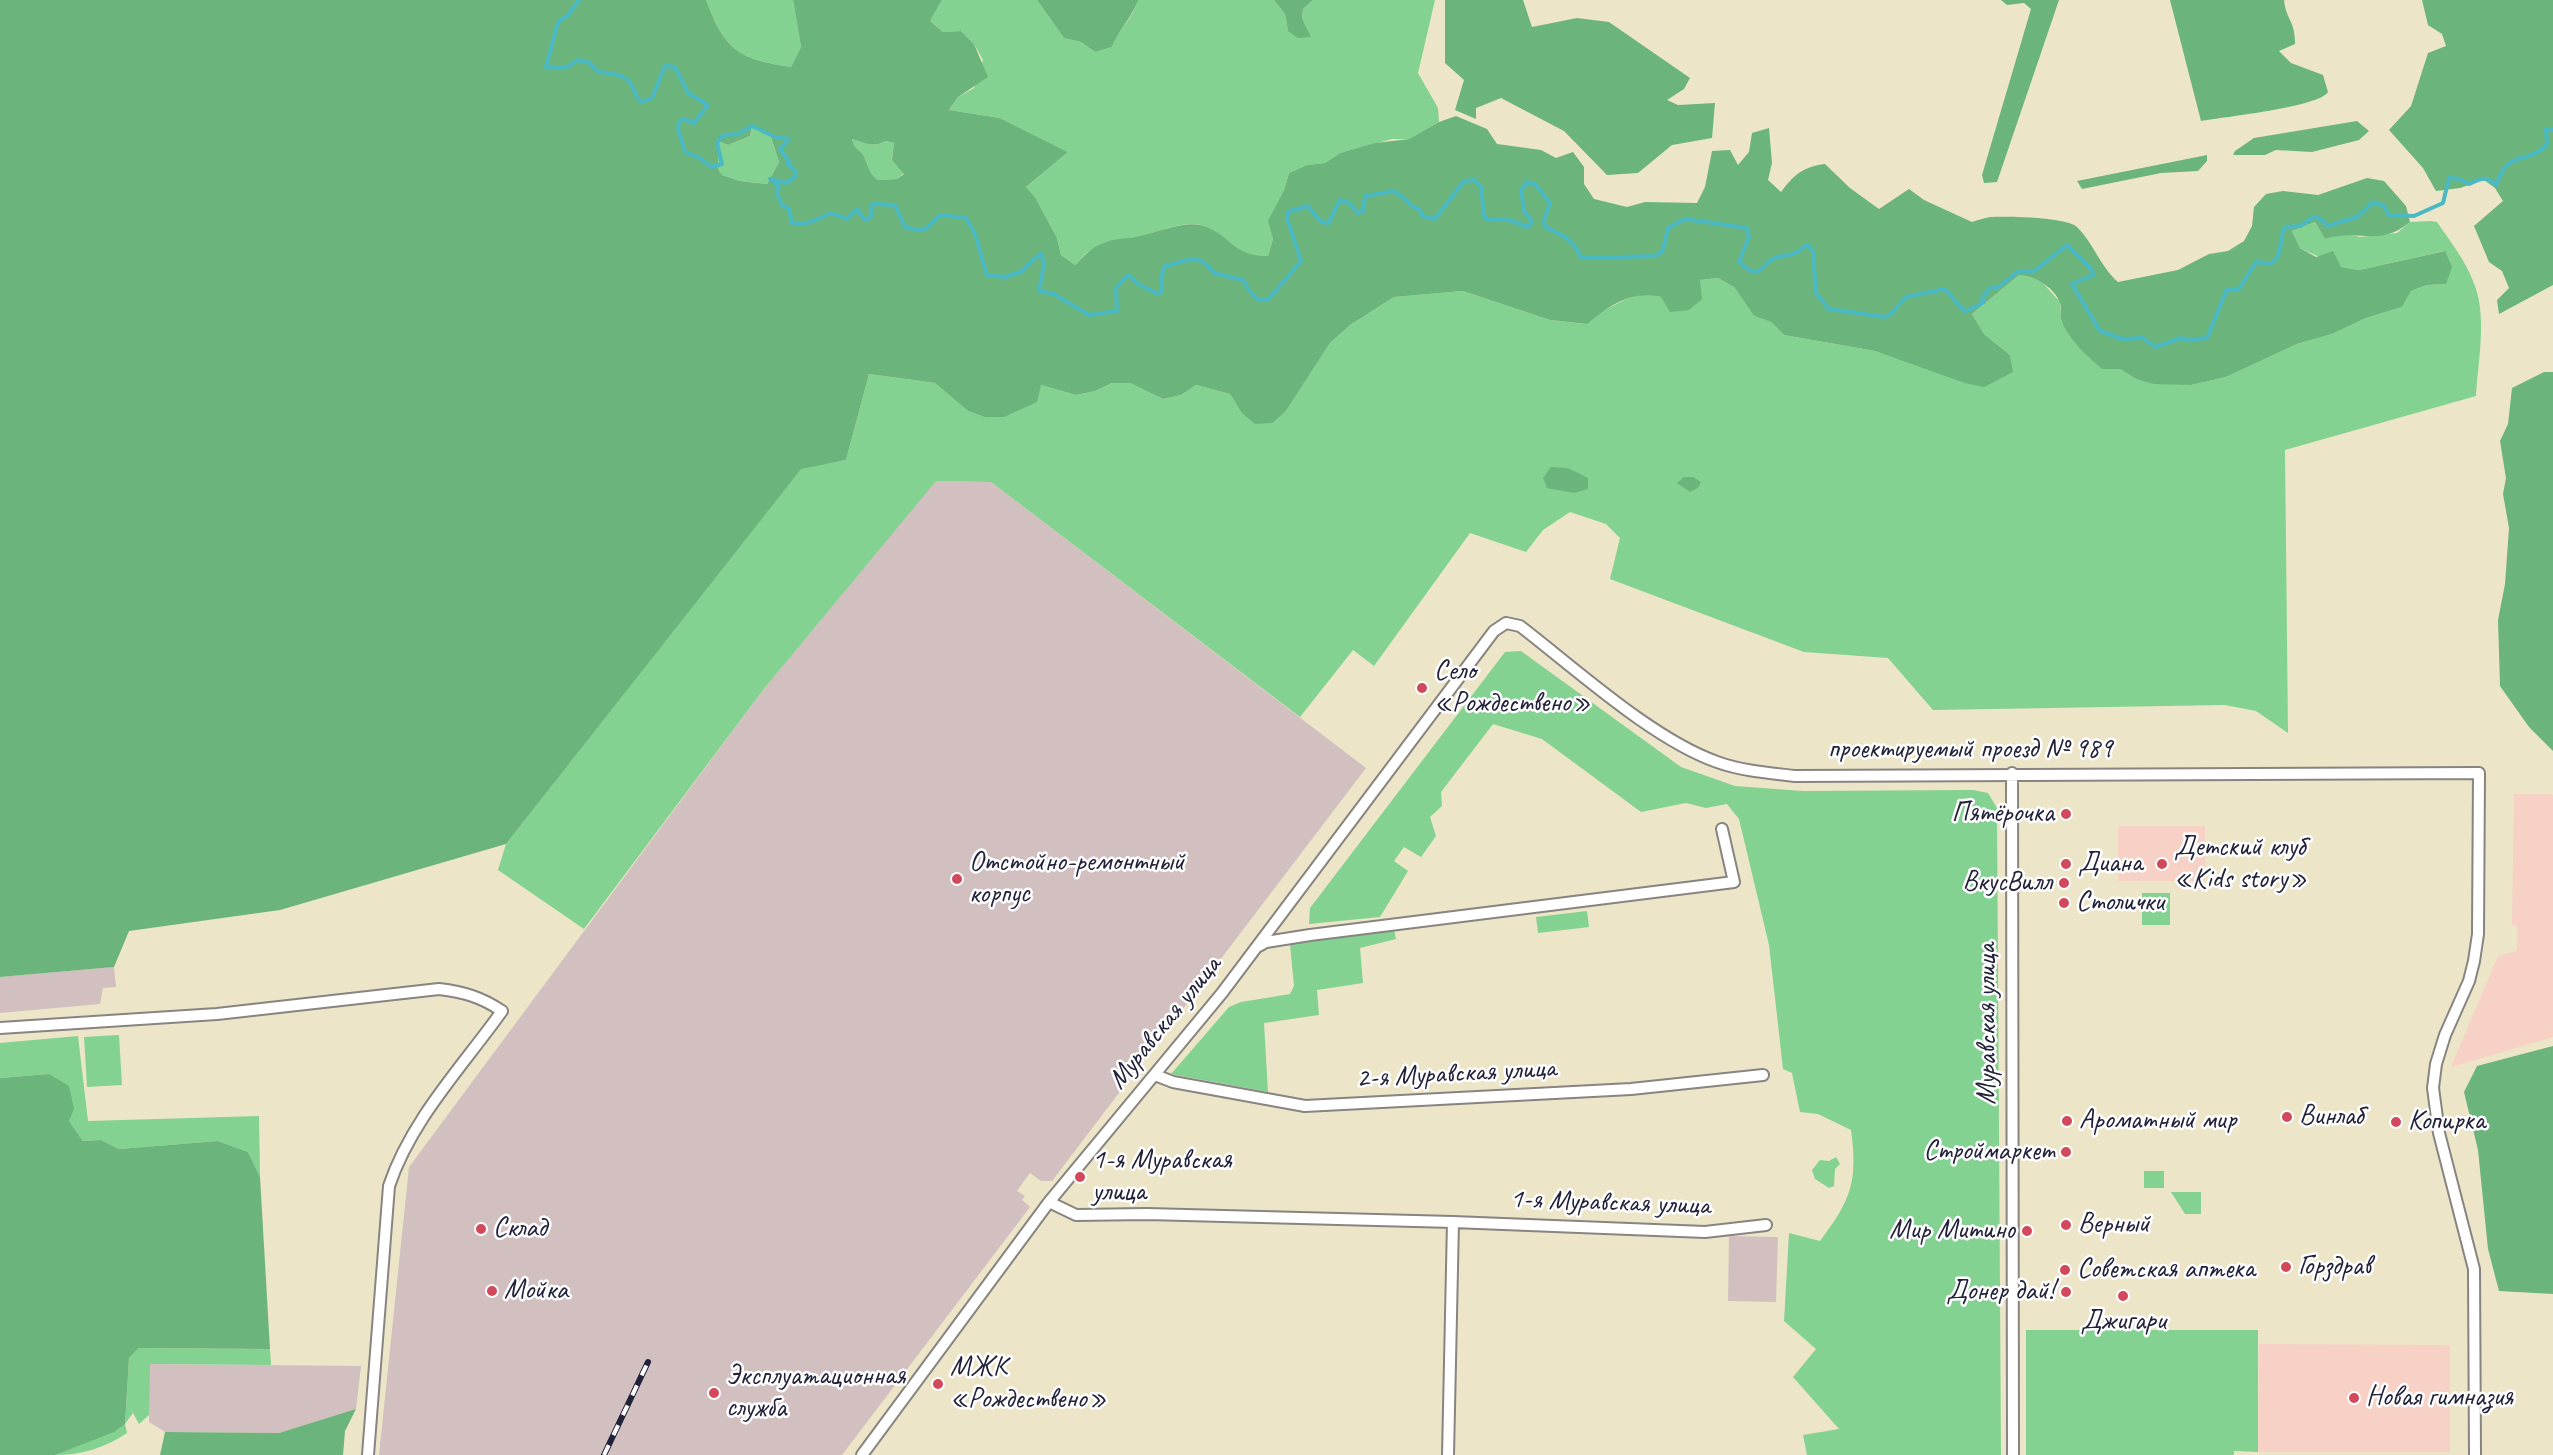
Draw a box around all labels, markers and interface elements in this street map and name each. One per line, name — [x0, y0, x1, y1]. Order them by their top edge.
place label: Село «Рождествено» — [1434, 655, 1591, 721]
marker: Село «Рождествено» — [1415, 681, 1429, 695]
street label: проектируемый проезд № 989 — [1828, 733, 2112, 767]
place label: Пятёрочка — [1951, 797, 2054, 831]
marker: Пятёрочка — [2059, 807, 2073, 821]
place label: Детский клуб «Kids story» — [2174, 831, 2307, 897]
place label: Отстойно-ремонтный корпус — [969, 846, 1184, 912]
place label: Диана — [2078, 847, 2142, 881]
marker: Диана — [2059, 857, 2073, 871]
marker: Детский клуб «Kids story» — [2155, 857, 2169, 871]
place label: ВкусВилл — [1963, 866, 2052, 900]
marker: Отстойно-ремонтный корпус — [950, 872, 964, 886]
marker: ВкусВилл — [2057, 876, 2071, 890]
place label: Столички — [2076, 886, 2164, 920]
marker: Столички — [2057, 896, 2071, 910]
street label: Муравская улица — [1971, 943, 2005, 1105]
street label: Муравская улица — [1101, 950, 1229, 1096]
street label: 2-я Муравская улица — [1355, 1052, 1557, 1096]
place label: Винлаб — [2299, 1100, 2363, 1134]
place label: Ароматный мир — [2079, 1104, 2236, 1138]
place label: Копирка — [2408, 1105, 2485, 1139]
marker: Винлаб — [2280, 1110, 2294, 1124]
marker: Ароматный мир — [2060, 1114, 2074, 1128]
marker: Копирка — [2389, 1115, 2403, 1129]
place label: Строймаркет — [1923, 1135, 2054, 1169]
place label: 1-я Муравская улица — [1092, 1144, 1232, 1210]
marker: Строймаркет — [2059, 1145, 2073, 1159]
marker: 1-я Муравская улица — [1073, 1170, 1087, 1184]
street label: 1-я Муравская улица — [1509, 1183, 1711, 1223]
place label: Верный — [2078, 1208, 2150, 1242]
place label: Склад — [493, 1212, 547, 1246]
place label: Мир Митино — [1889, 1214, 2015, 1248]
marker: Верный — [2059, 1218, 2073, 1232]
marker: Склад — [474, 1222, 488, 1236]
marker: Мир Митино — [2020, 1224, 2034, 1238]
place label: Горздрав — [2298, 1250, 2371, 1284]
place label: Советская аптека — [2077, 1253, 2255, 1287]
marker: Горздрав — [2279, 1260, 2293, 1274]
marker: Советская аптека — [2058, 1263, 2072, 1277]
place label: Мойка — [504, 1274, 568, 1308]
place label: Донер дай! — [1946, 1275, 2054, 1309]
marker: Мойка — [485, 1284, 499, 1298]
marker: Донер дай! — [2059, 1285, 2073, 1299]
marker: Джигари — [2116, 1289, 2130, 1303]
place label: Джигари — [2080, 1305, 2166, 1339]
place label: МЖК «Рождествено» — [950, 1351, 1107, 1417]
place label: Эксплуатационная служба — [726, 1360, 905, 1426]
marker: МЖК «Рождествено» — [931, 1377, 945, 1391]
place label: Новая гимназия — [2366, 1381, 2513, 1415]
marker: Эксплуатационная служба — [707, 1386, 721, 1400]
marker: Новая гимназия — [2347, 1391, 2361, 1405]

